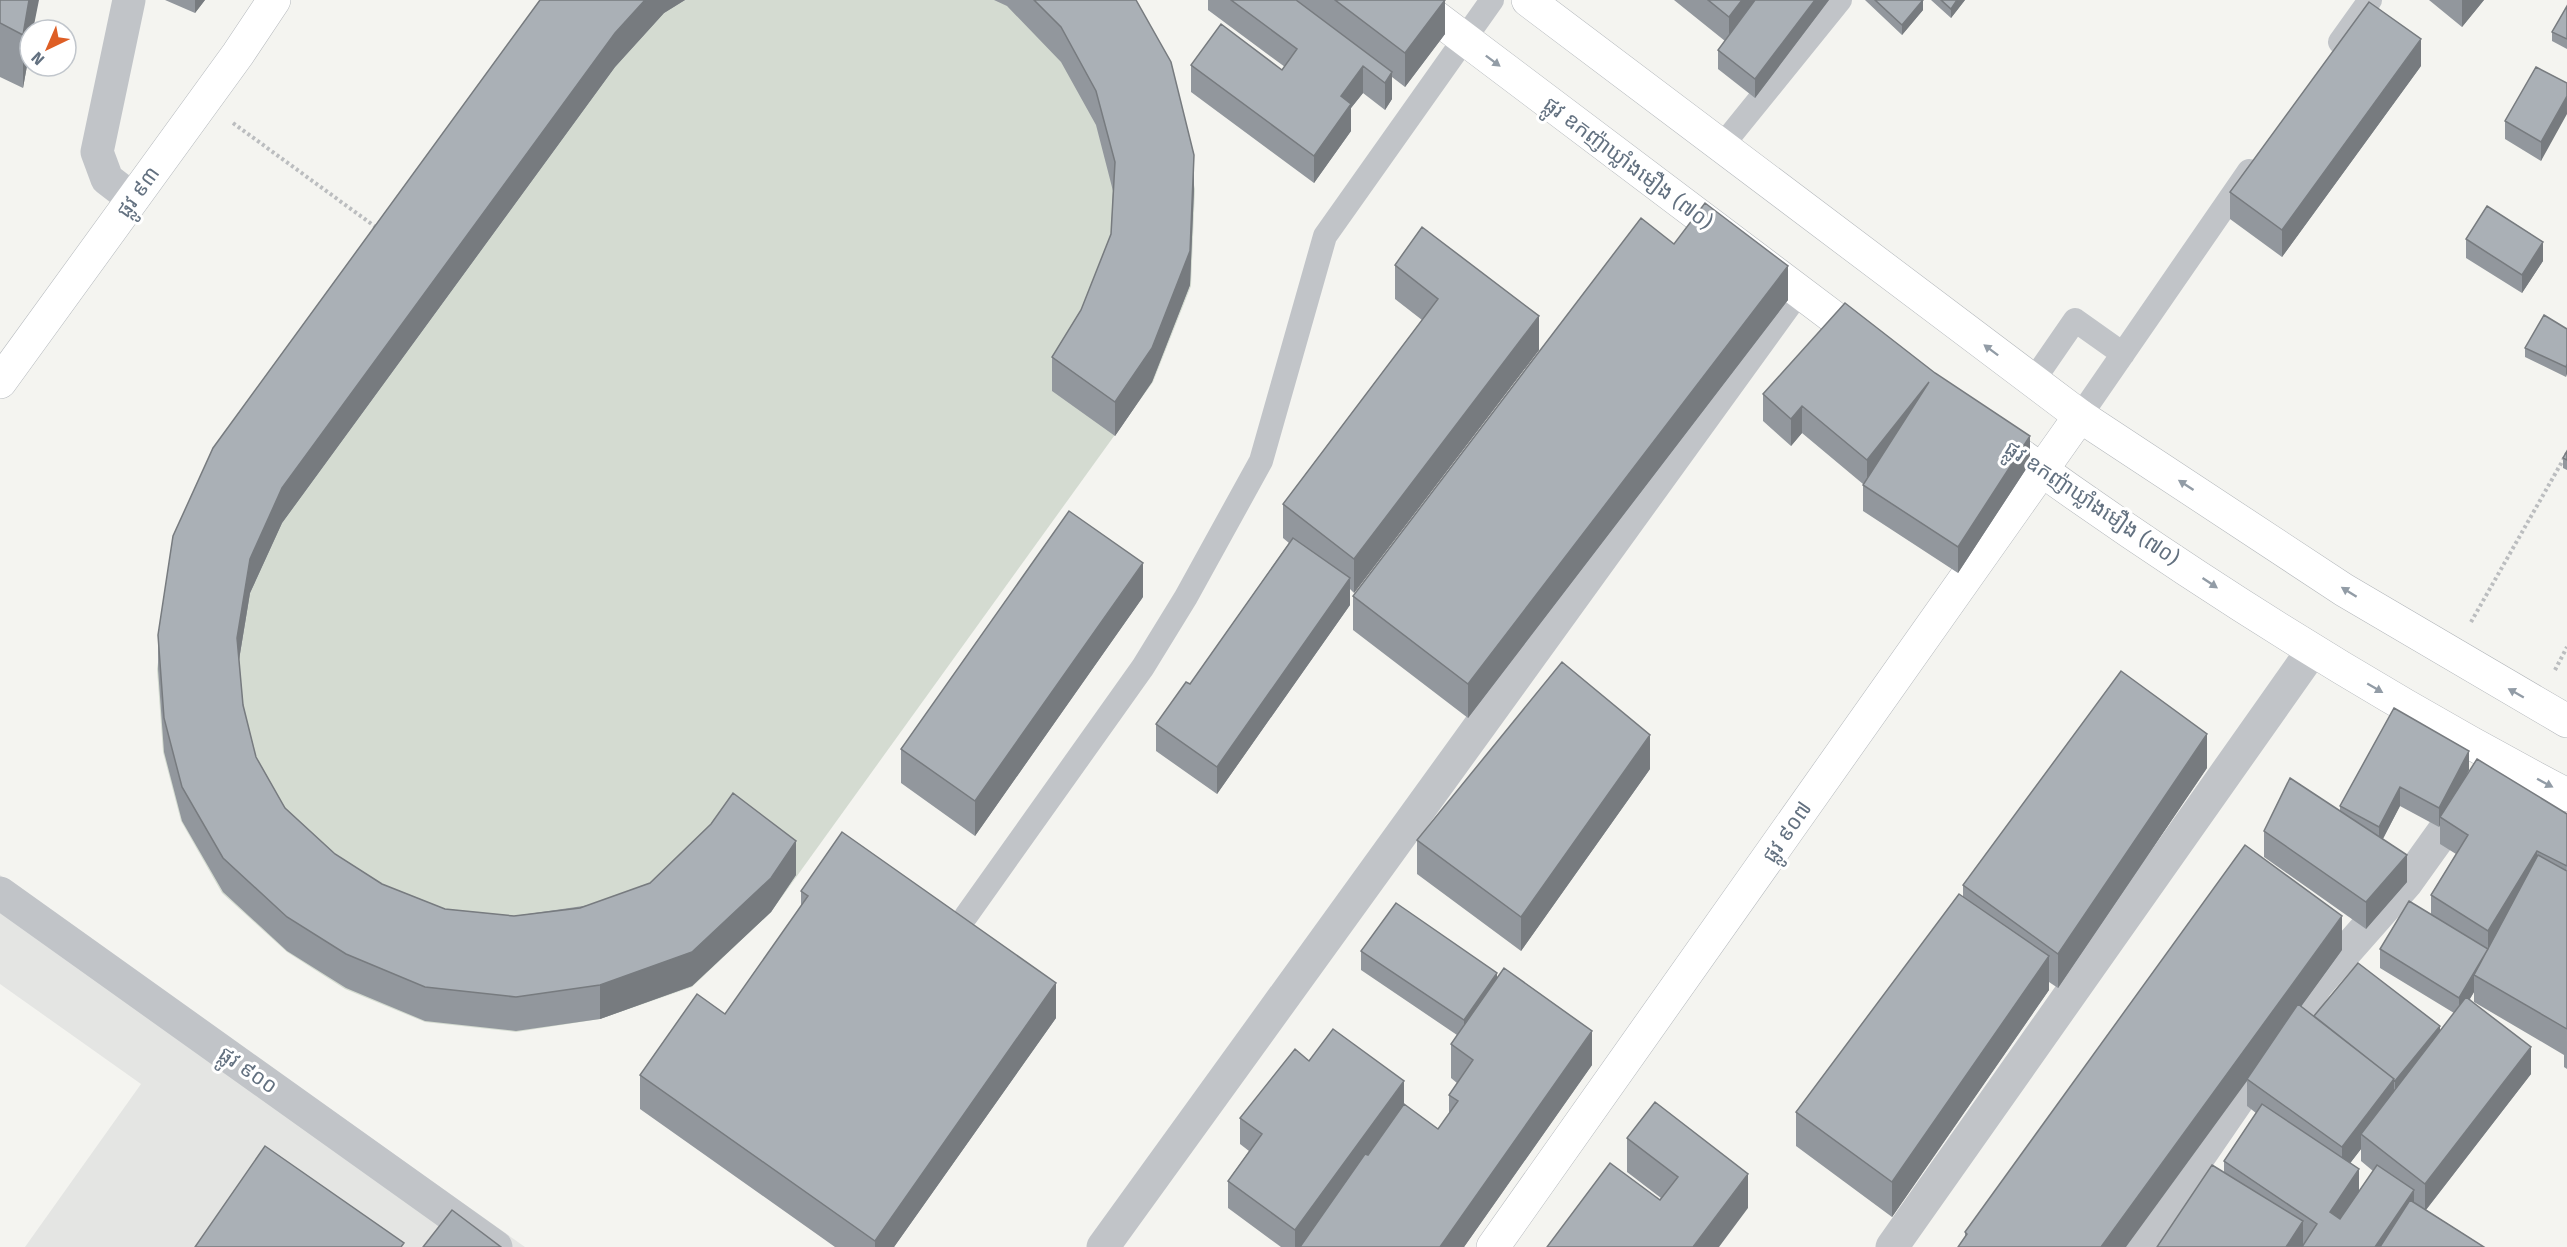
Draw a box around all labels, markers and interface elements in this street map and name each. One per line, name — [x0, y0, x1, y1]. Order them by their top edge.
north arrow — [18, 18, 78, 78]
text: N — [28, 48, 48, 69]
one-way arrow — [1485, 54, 1500, 66]
street label: ផ្លូវ ឧកញ៉ាឃ្លាំងមឿង (៧០) — [1535, 90, 1718, 240]
street label: ផ្លូវ ៩៣ — [111, 161, 170, 226]
one-way arrow — [1984, 344, 1999, 356]
street label: ផ្លូវ ឧកញ៉ាឃ្លាំងមឿង (៧០) — [1996, 434, 2185, 576]
one-way arrow — [2177, 480, 2194, 491]
one-way arrow — [2202, 578, 2219, 589]
one-way arrow — [2340, 587, 2357, 598]
one-way arrow — [2367, 682, 2383, 693]
one-way arrow — [2508, 687, 2524, 698]
one-way arrow — [2537, 778, 2554, 788]
street label: ផ្លូវ ៩០៧ — [1757, 796, 1822, 871]
street label: ផ្លូវ ៩០០ — [210, 1040, 282, 1105]

